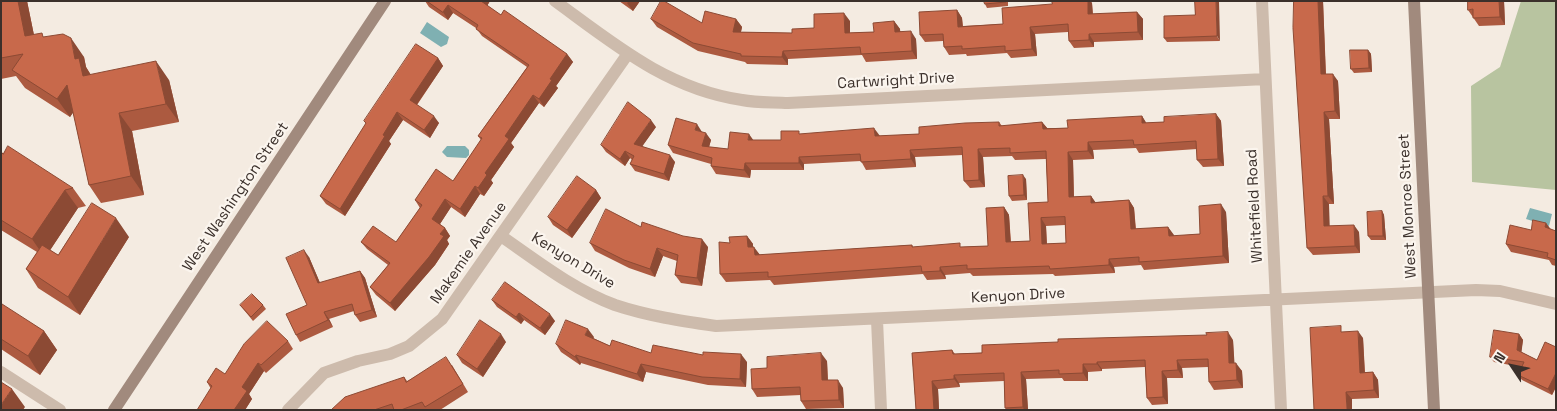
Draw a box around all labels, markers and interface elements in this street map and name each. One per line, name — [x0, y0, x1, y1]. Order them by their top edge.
street label: Cartwright Drive — [837, 69, 955, 93]
street label: West Washington Street — [179, 119, 293, 275]
street label: West Monroe Street — [1395, 133, 1421, 279]
street label: Whitefield Road — [1243, 149, 1267, 263]
street label: Makemie Avenue — [427, 199, 511, 307]
street label: Kenyon Drive — [528, 229, 618, 293]
street label: Kenyon Drive — [970, 285, 1066, 307]
north arrow — [1487, 341, 1537, 391]
text: N — [1489, 349, 1510, 367]

